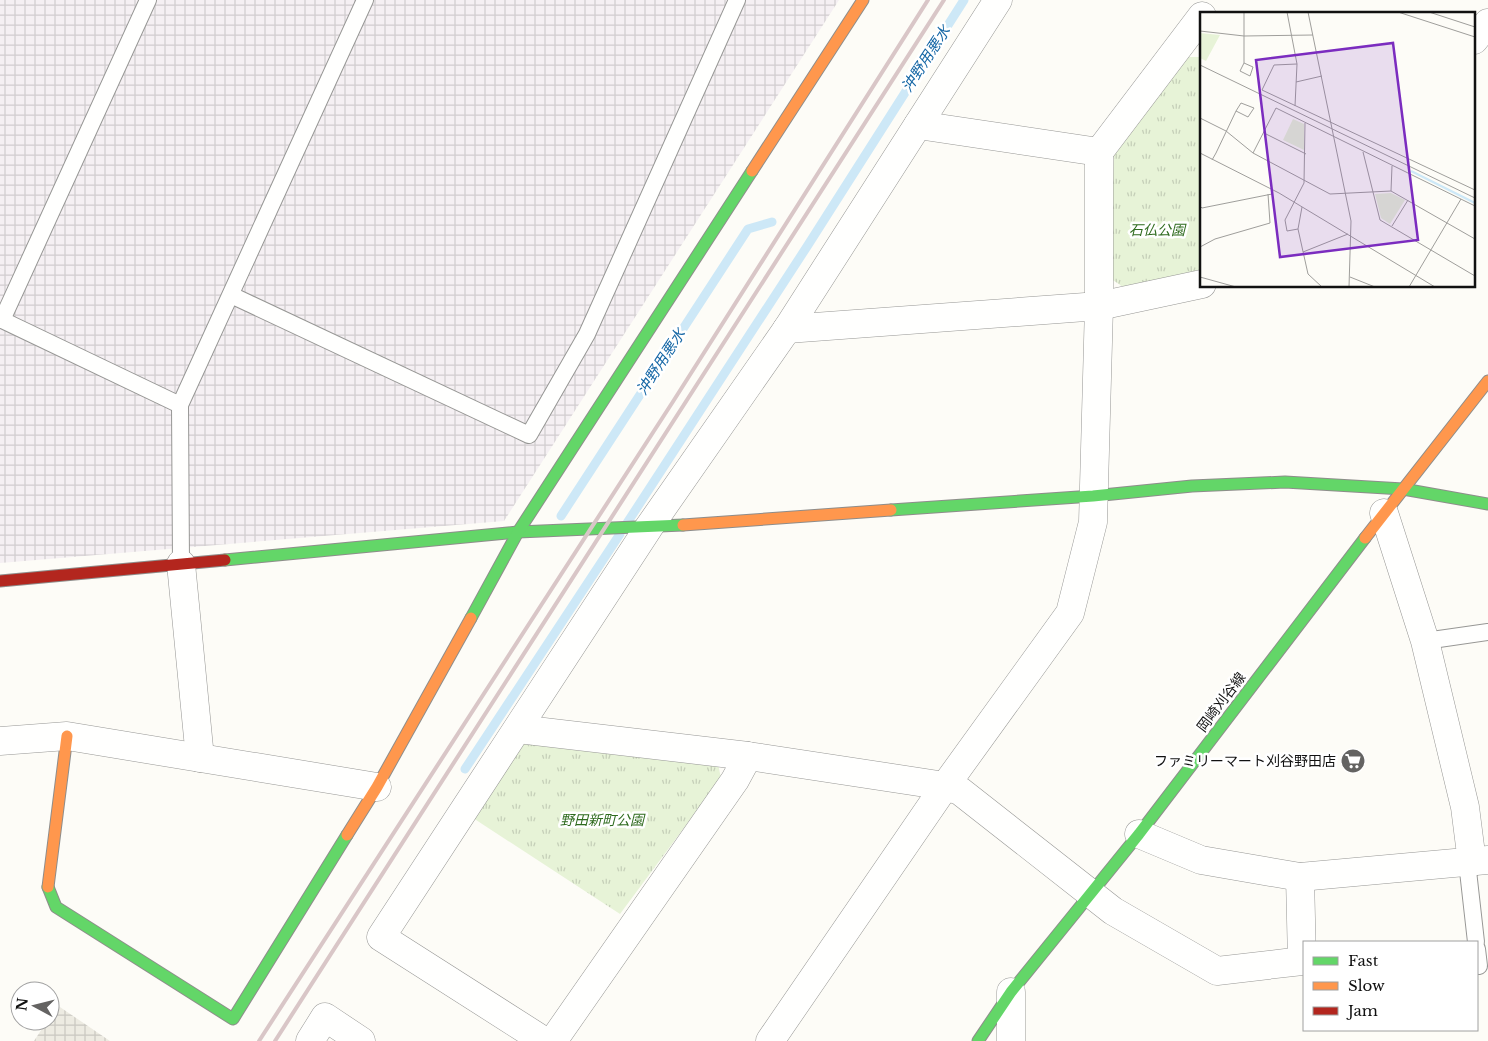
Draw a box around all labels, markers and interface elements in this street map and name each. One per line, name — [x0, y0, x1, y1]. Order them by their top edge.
inset map — [1200, 12, 1476, 288]
water label: 沖野用悪水 — [897, 20, 955, 95]
park label: 石仏公園 — [1129, 221, 1187, 239]
water label: 沖野用悪水 — [632, 323, 690, 398]
street label: 岡崎刈谷線 — [1193, 669, 1249, 735]
supermarket icon: ファミリーマート刈谷野田店 — [1340, 748, 1366, 774]
place label: ファミリーマート刈谷野田店 — [1154, 752, 1336, 770]
park label: 野田新町公園 — [560, 811, 646, 829]
legend — [1303, 941, 1478, 1031]
text: Fast — [1348, 951, 1379, 970]
text: Slow — [1348, 976, 1385, 995]
north arrow — [10, 981, 60, 1031]
text: N — [12, 997, 32, 1012]
text: Jam — [1346, 1001, 1378, 1020]

